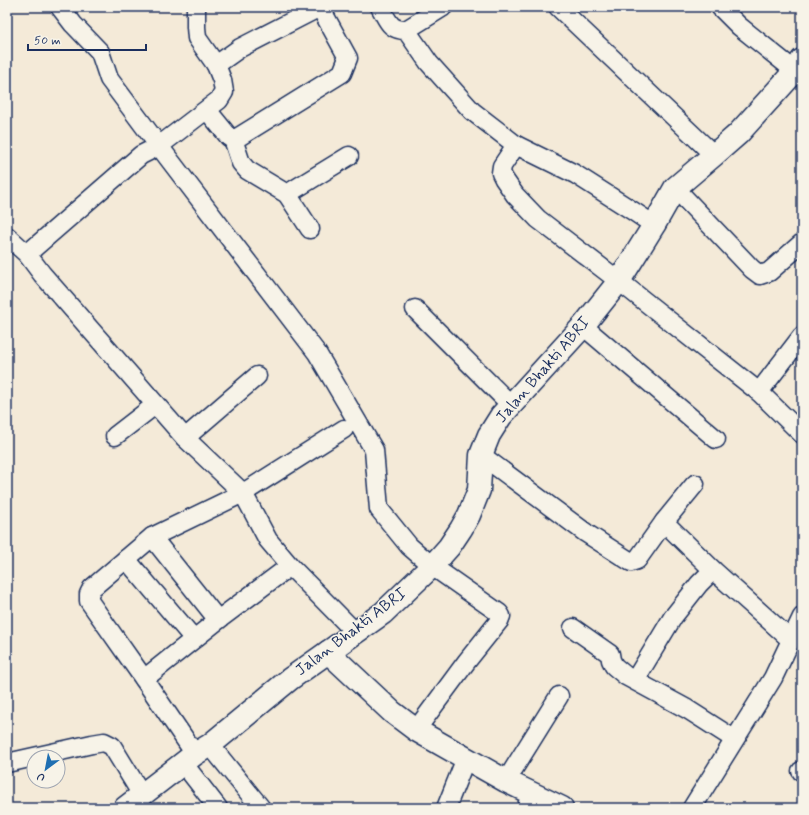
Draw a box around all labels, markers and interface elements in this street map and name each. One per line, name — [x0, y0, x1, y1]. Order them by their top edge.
scale bar — [28, 26, 146, 52]
text: 50 m — [34, 33, 61, 49]
street label: Jalan Bhakti ABRI — [491, 312, 595, 428]
street label: Jalan Bhakti ABRI — [291, 583, 411, 681]
north arrow — [26, 749, 66, 789]
text: U — [34, 769, 48, 784]

